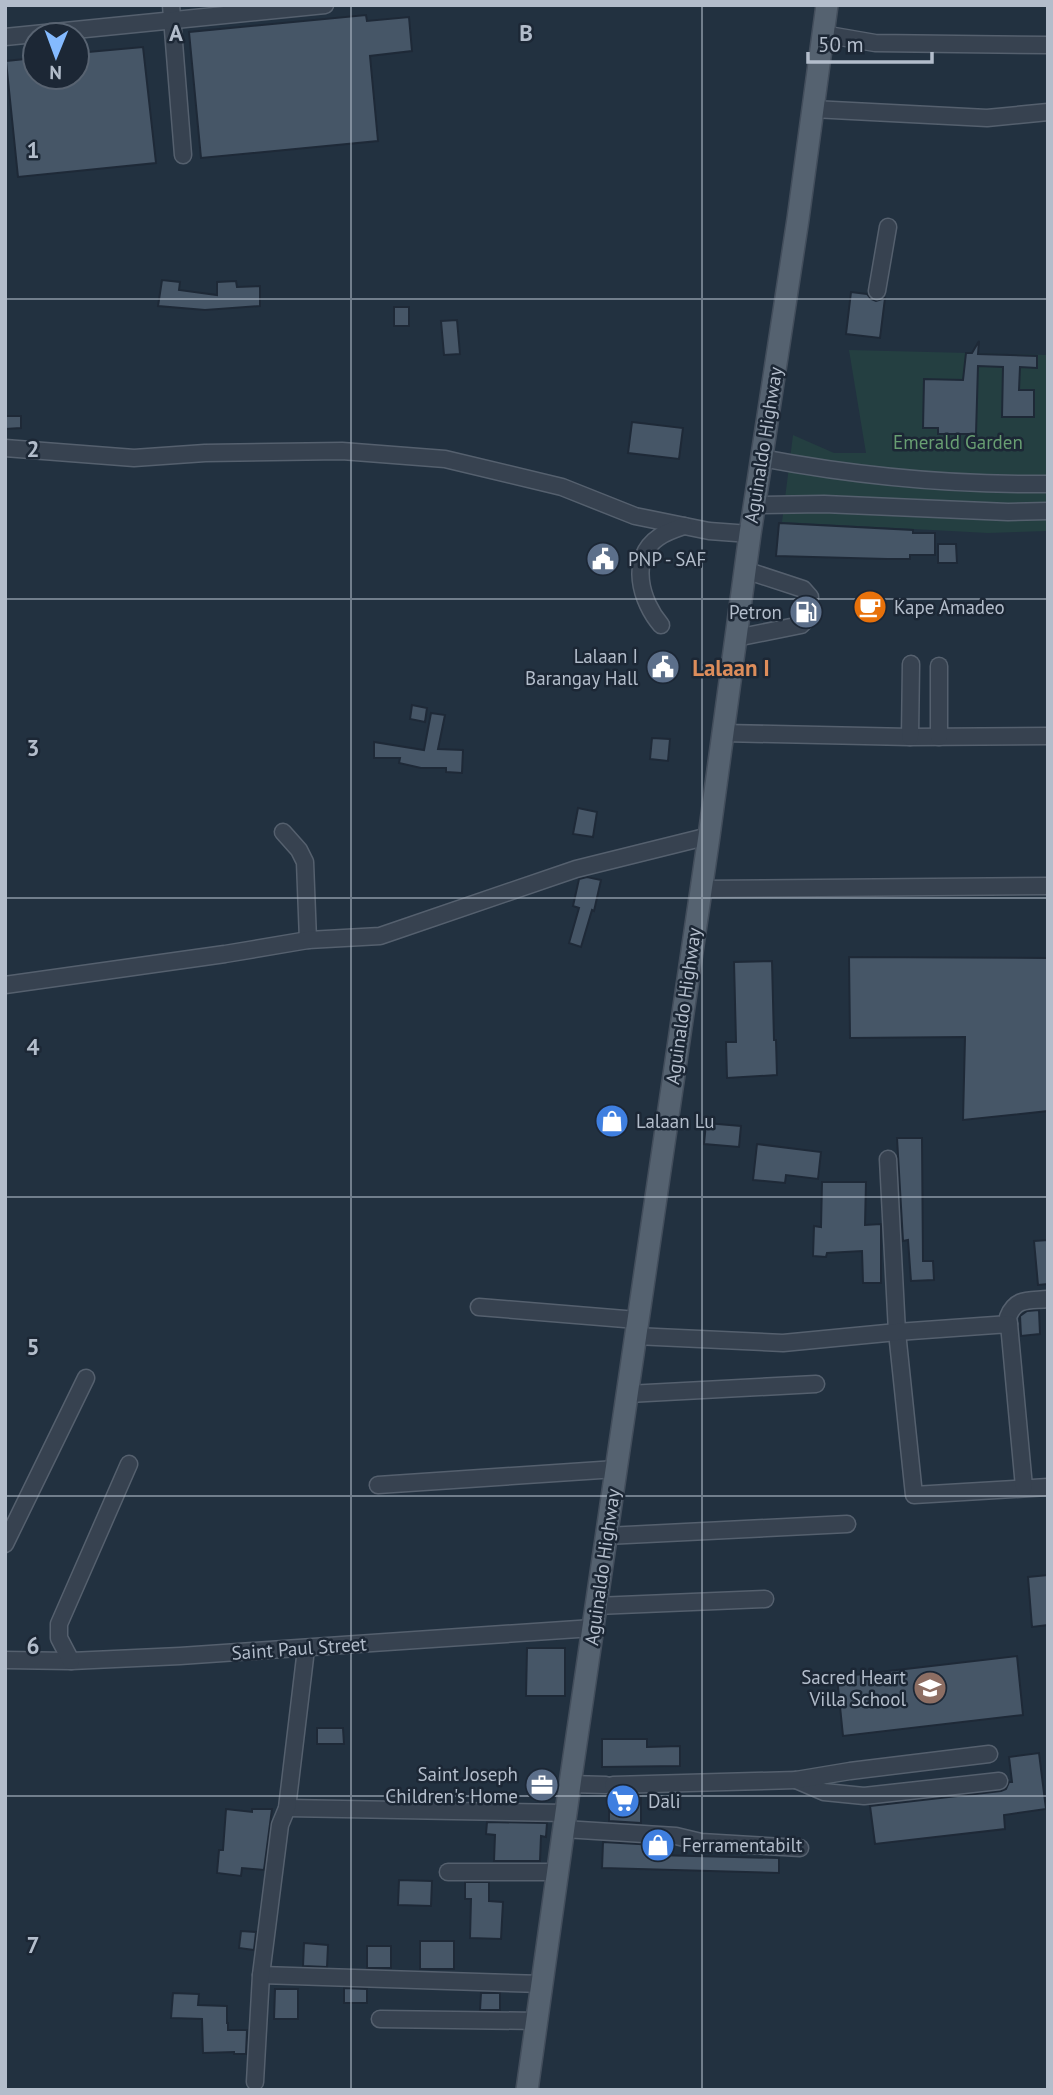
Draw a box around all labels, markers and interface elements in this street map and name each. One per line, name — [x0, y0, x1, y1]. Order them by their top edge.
text: A — [169, 18, 183, 47]
text: B — [519, 18, 533, 47]
north arrow — [21, 21, 91, 91]
scale bar — [808, 21, 932, 65]
text: 50 m — [818, 31, 864, 58]
text: N — [49, 61, 62, 85]
text: 1 — [26, 135, 40, 164]
street label: Aguinaldo Highway — [739, 365, 787, 525]
park label: Emerald Garden — [893, 430, 1023, 454]
text: 2 — [26, 434, 40, 463]
public building icon: PNP - SAF — [584, 540, 622, 578]
place label: PNP - SAF — [628, 547, 706, 571]
cafe icon: Kape Amadeo — [851, 588, 889, 626]
fuel station icon: Petron — [787, 593, 825, 631]
place label: Kape Amadeo — [894, 595, 1005, 619]
place label: Petron — [729, 600, 782, 624]
place label: Lalaan I Barangay Hall — [525, 644, 638, 690]
public building icon: Lalaan I Barangay Hall — [644, 648, 682, 686]
district label: Lalaan I — [692, 653, 770, 682]
text: 3 — [26, 733, 40, 762]
street label: Aguinaldo Highway — [660, 926, 706, 1086]
text: 4 — [26, 1032, 40, 1061]
shop icon: Lalaan Lu — [593, 1102, 631, 1140]
place label: Lalaan Lu — [636, 1109, 714, 1133]
text: 5 — [26, 1332, 40, 1361]
street label: Aguinaldo Highway — [579, 1487, 625, 1647]
text: 6 — [26, 1631, 40, 1660]
street label: Saint Paul Street — [231, 1631, 368, 1665]
place label: Sacred Heart Villa School — [801, 1665, 907, 1711]
school or university icon: Sacred Heart Villa School — [911, 1669, 949, 1707]
place label: Saint Joseph Children's Home — [385, 1762, 518, 1808]
office icon: Saint Joseph Children's Home — [523, 1766, 561, 1804]
supermarket icon: Dali — [604, 1782, 642, 1820]
place label: Dali — [648, 1789, 681, 1813]
shop icon: Ferramentabilt — [639, 1826, 677, 1864]
place label: Ferramentabilt — [682, 1833, 803, 1857]
text: 7 — [26, 1930, 40, 1959]

